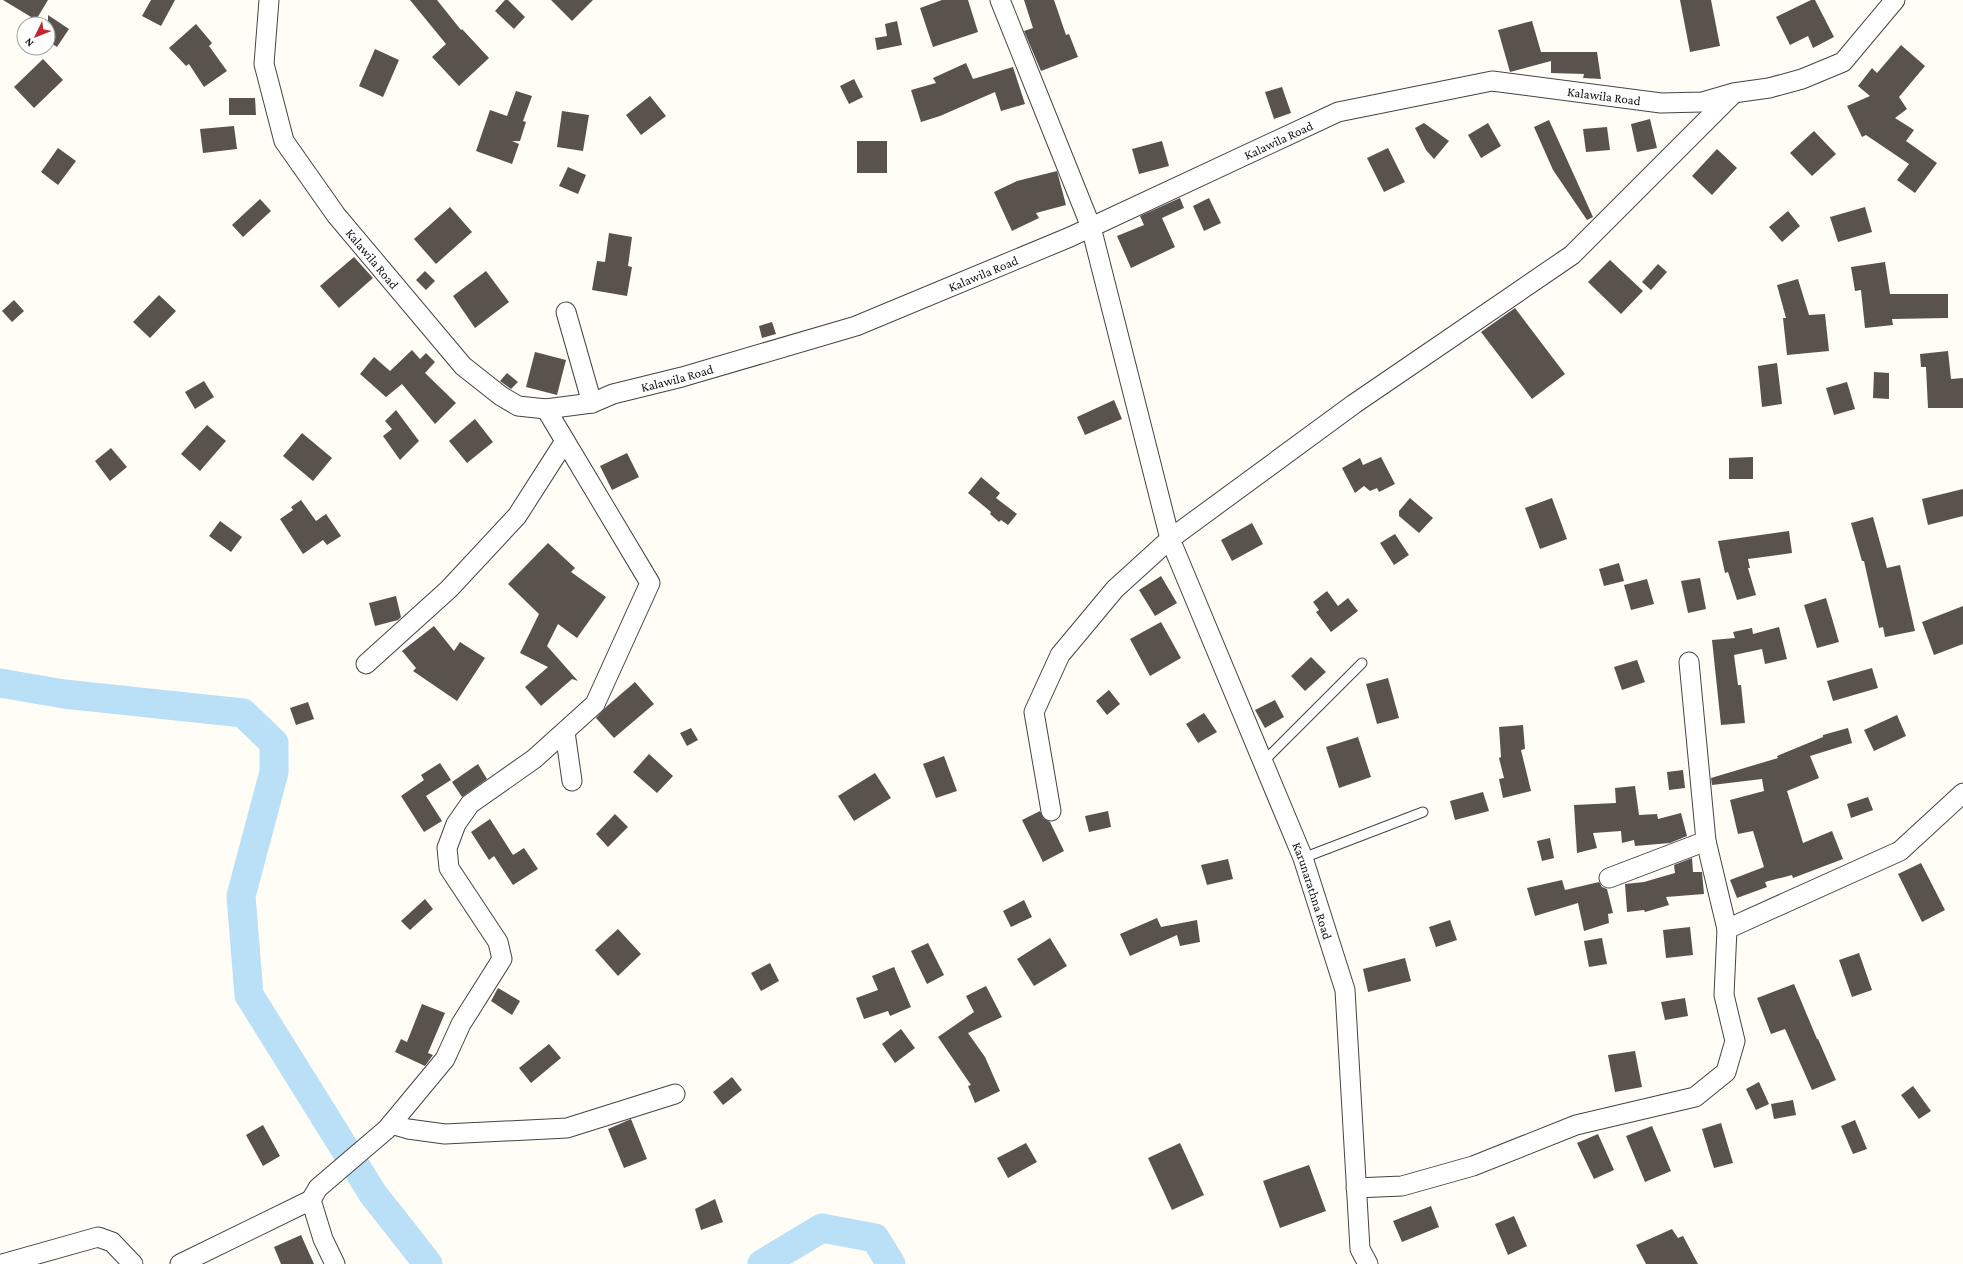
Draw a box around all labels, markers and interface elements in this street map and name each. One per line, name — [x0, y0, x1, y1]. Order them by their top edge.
north arrow — [16, 16, 56, 56]
text: N — [21, 36, 36, 50]
street label: Kalawila Road — [1566, 84, 1642, 108]
street label: Kalawila Road — [1242, 118, 1315, 163]
street label: Kalawila Road — [343, 226, 402, 292]
street label: Kalawila Road — [946, 252, 1020, 295]
street label: Kalawila Road — [639, 361, 715, 395]
street label: Karunarathna Road — [1289, 840, 1335, 941]

